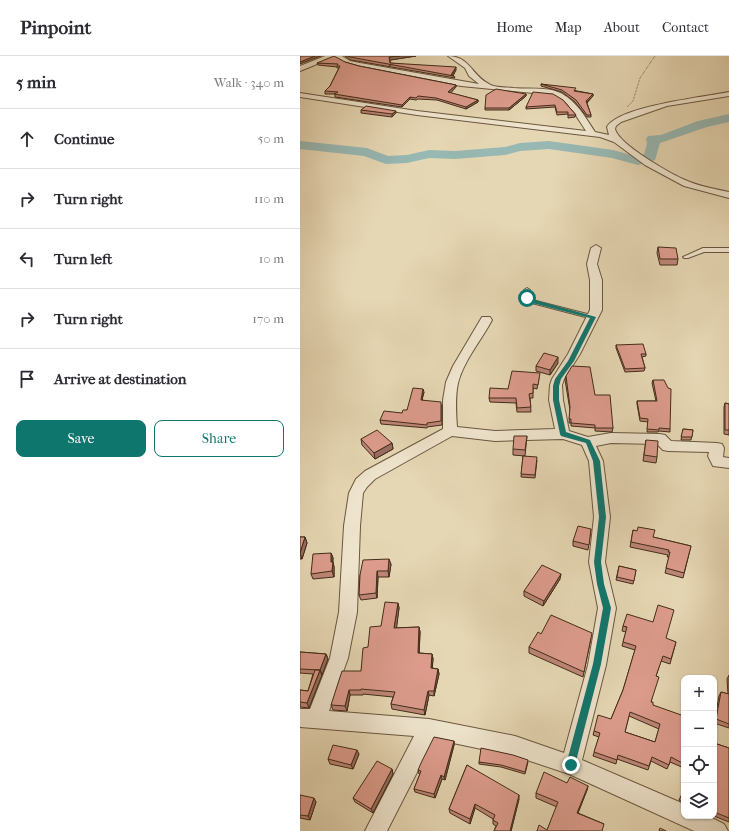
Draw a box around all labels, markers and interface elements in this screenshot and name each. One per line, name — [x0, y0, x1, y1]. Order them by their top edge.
text: Pinpoint — [20, 17, 91, 39]
text: Home — [496, 19, 533, 36]
text: Map — [555, 19, 582, 36]
text: About — [604, 19, 640, 36]
text: Contact — [662, 19, 709, 36]
text: 5 min — [16, 72, 56, 92]
text: Walk · 340 m — [214, 75, 284, 90]
icon: ahead — [16, 128, 38, 150]
text: Continue — [54, 130, 114, 148]
text: 50 m — [258, 131, 284, 146]
icon: right — [16, 188, 38, 210]
text: Turn right — [54, 190, 123, 208]
text: 110 m — [254, 191, 284, 206]
icon: left — [16, 248, 38, 270]
text: Turn left — [54, 250, 112, 268]
text: 10 m — [259, 251, 284, 266]
route start — [518, 289, 536, 307]
icon: right — [16, 308, 38, 330]
text: Turn right — [54, 310, 123, 328]
text: 170 m — [252, 311, 284, 326]
icon: arrive — [16, 368, 38, 390]
text: Arrive at destination — [54, 370, 186, 388]
button: Save — [16, 420, 146, 457]
button: Share — [154, 420, 284, 457]
map controls — [681, 675, 717, 819]
button: + — [681, 675, 717, 711]
button: − — [681, 711, 717, 747]
button: locate — [681, 747, 717, 783]
route end — [562, 756, 580, 774]
button: layers — [681, 783, 717, 819]

